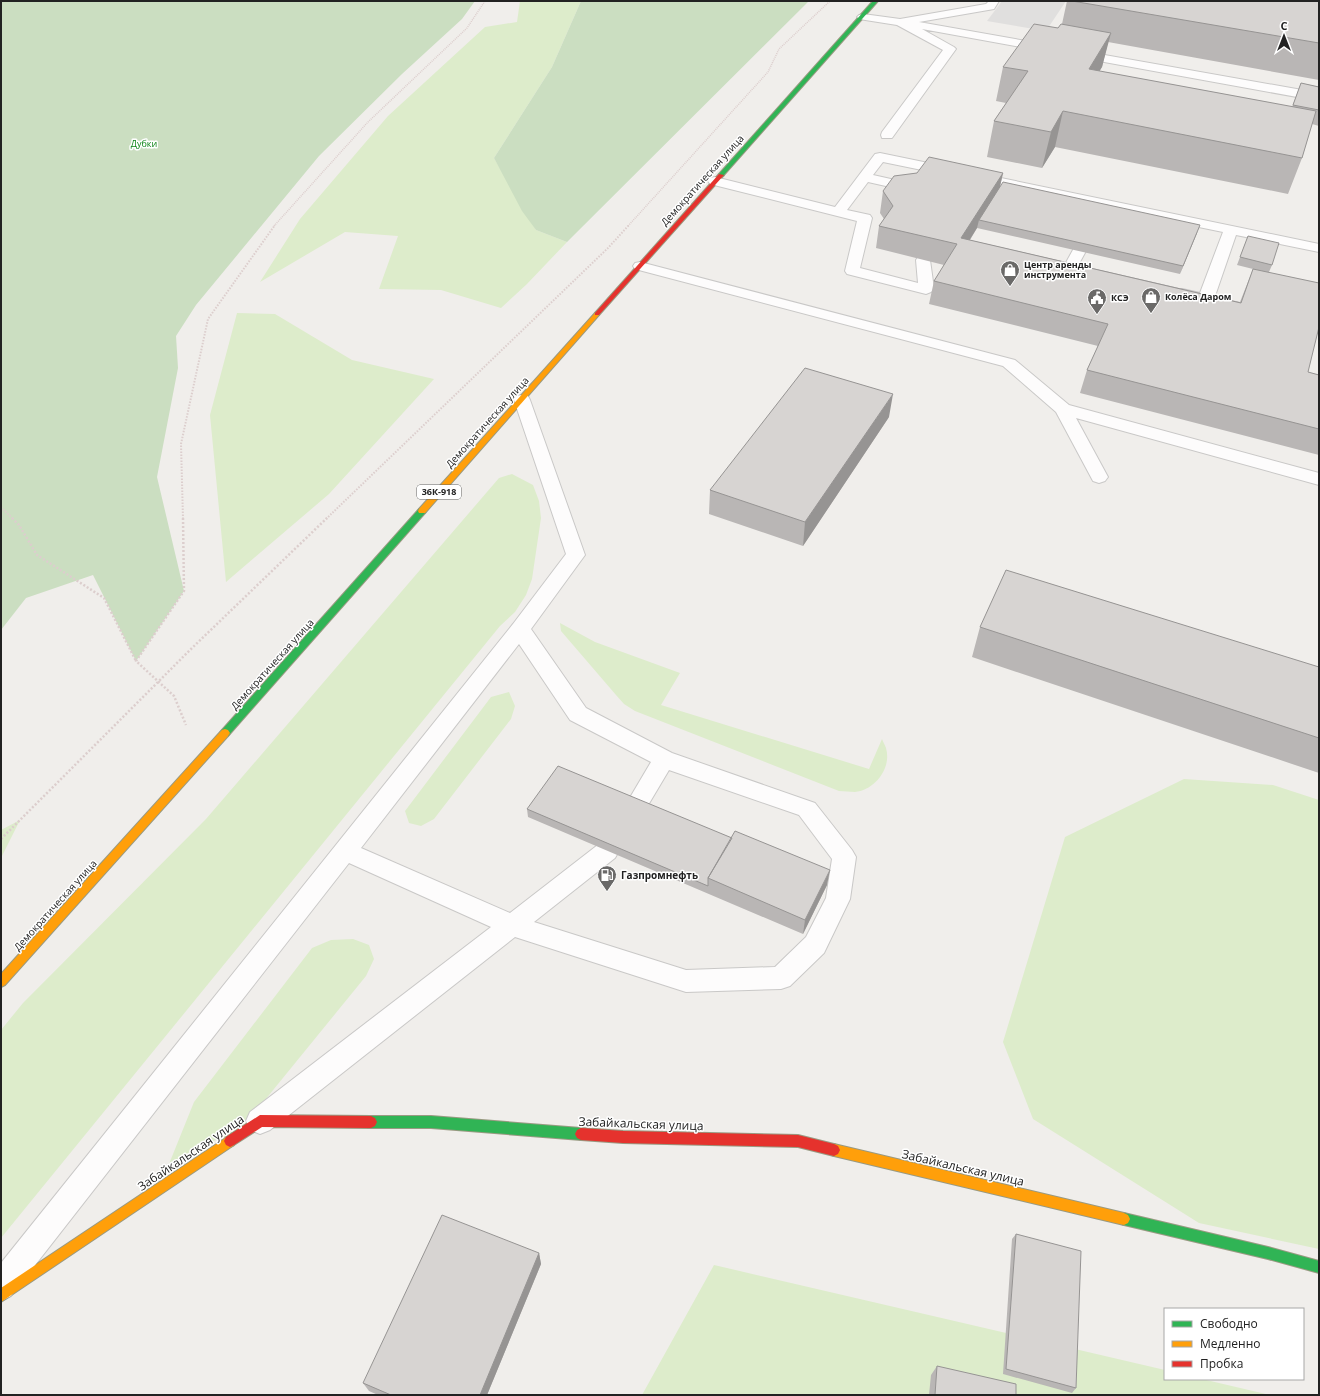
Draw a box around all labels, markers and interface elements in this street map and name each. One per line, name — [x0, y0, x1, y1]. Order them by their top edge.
north arrow — [1264, 16, 1304, 56]
text: С — [1280, 18, 1288, 33]
street label: Демократическая улица — [657, 131, 747, 229]
park label: Дубки — [131, 137, 157, 150]
place label: Центр аренды инструмента — [1024, 258, 1091, 281]
shop icon: Центр аренды инструмента — [999, 259, 1021, 287]
shop icon: Колёса Даром — [1140, 286, 1162, 314]
public building icon: КСЭ — [1086, 287, 1108, 315]
place label: Колёса Даром — [1165, 290, 1231, 303]
place label: КСЭ — [1111, 291, 1129, 304]
street label: Демократическая улица — [442, 373, 532, 471]
road number: 36К-918 — [417, 485, 461, 499]
street label: Демократическая улица — [227, 615, 317, 713]
street label: Демократическая улица — [10, 856, 100, 954]
fuel station icon: Газпромнефть — [596, 864, 618, 892]
place label: Газпромнефть — [621, 868, 698, 882]
street label: Забайкальская улица — [134, 1111, 247, 1195]
street label: Забайкальская улица — [578, 1113, 704, 1134]
street label: Забайкальская улица — [900, 1145, 1026, 1190]
legend — [1164, 1308, 1304, 1380]
text: Свободно — [1200, 1315, 1258, 1332]
text: Медленно — [1200, 1335, 1260, 1352]
text: Пробка — [1200, 1355, 1243, 1372]

